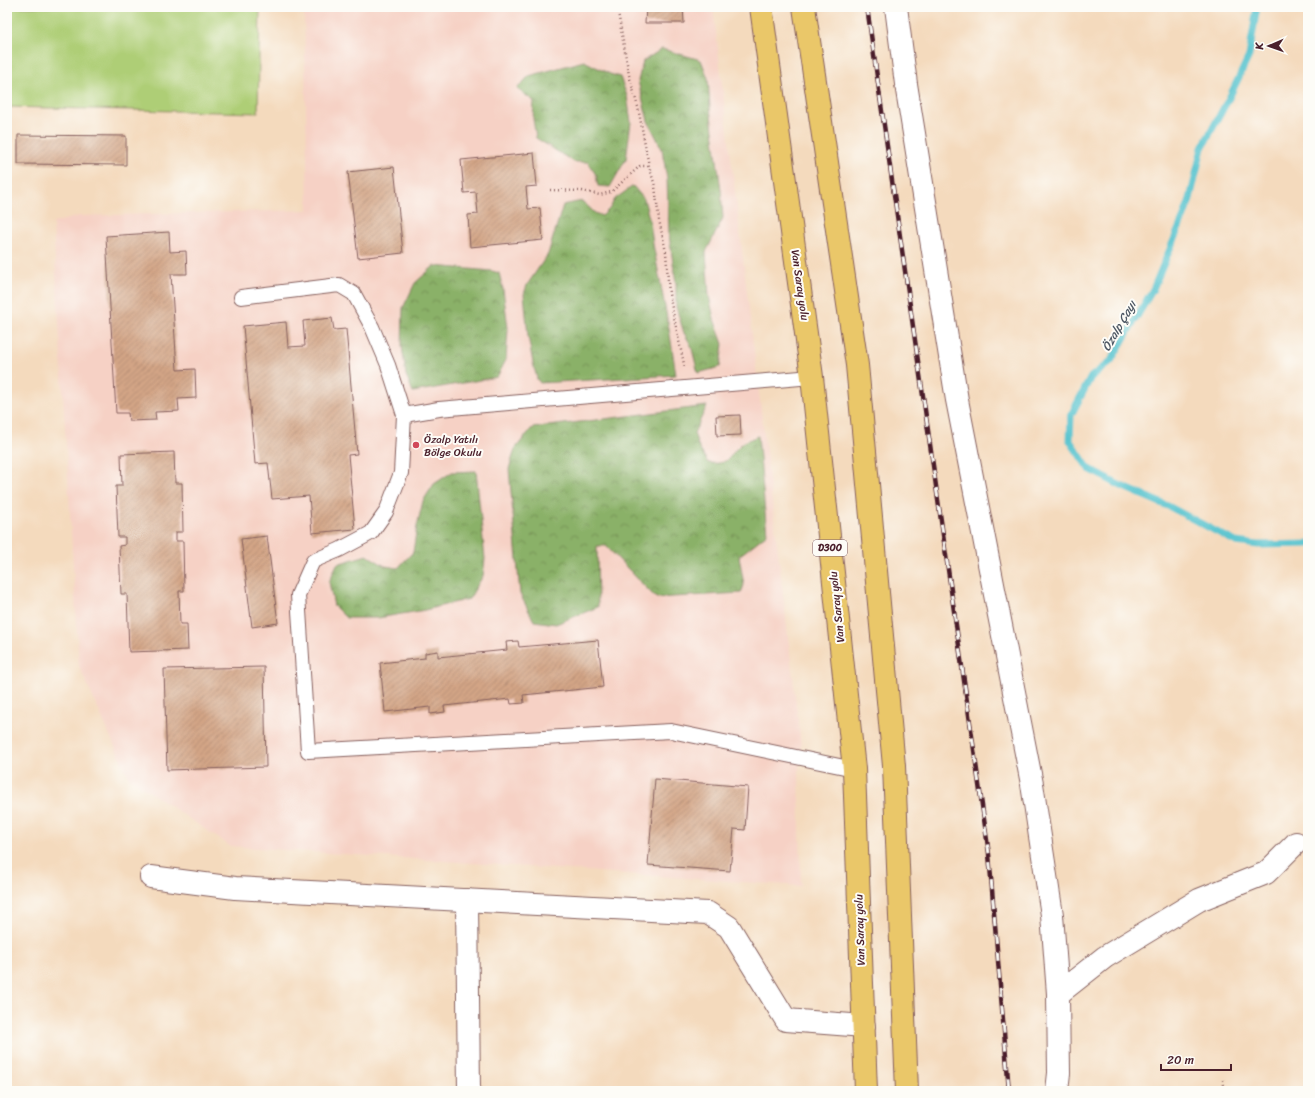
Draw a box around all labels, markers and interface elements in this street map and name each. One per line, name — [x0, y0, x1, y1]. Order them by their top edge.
north arrow — [1249, 26, 1289, 66]
text: K — [1250, 41, 1269, 51]
street label: Van Saray yolu — [786, 248, 814, 322]
water label: Özalp Çayı — [1096, 295, 1143, 356]
place label: Özalp Yatılı Bölge Okulu — [424, 430, 482, 462]
marker: Özalp Yatılı Bölge Okulu — [411, 440, 421, 450]
road number: D300 — [813, 540, 847, 556]
street label: Van Saray yolu — [824, 570, 850, 643]
street label: Van Saray yolu — [849, 894, 871, 966]
scale bar — [1161, 1046, 1231, 1072]
text: 20 m — [1167, 1049, 1194, 1071]

